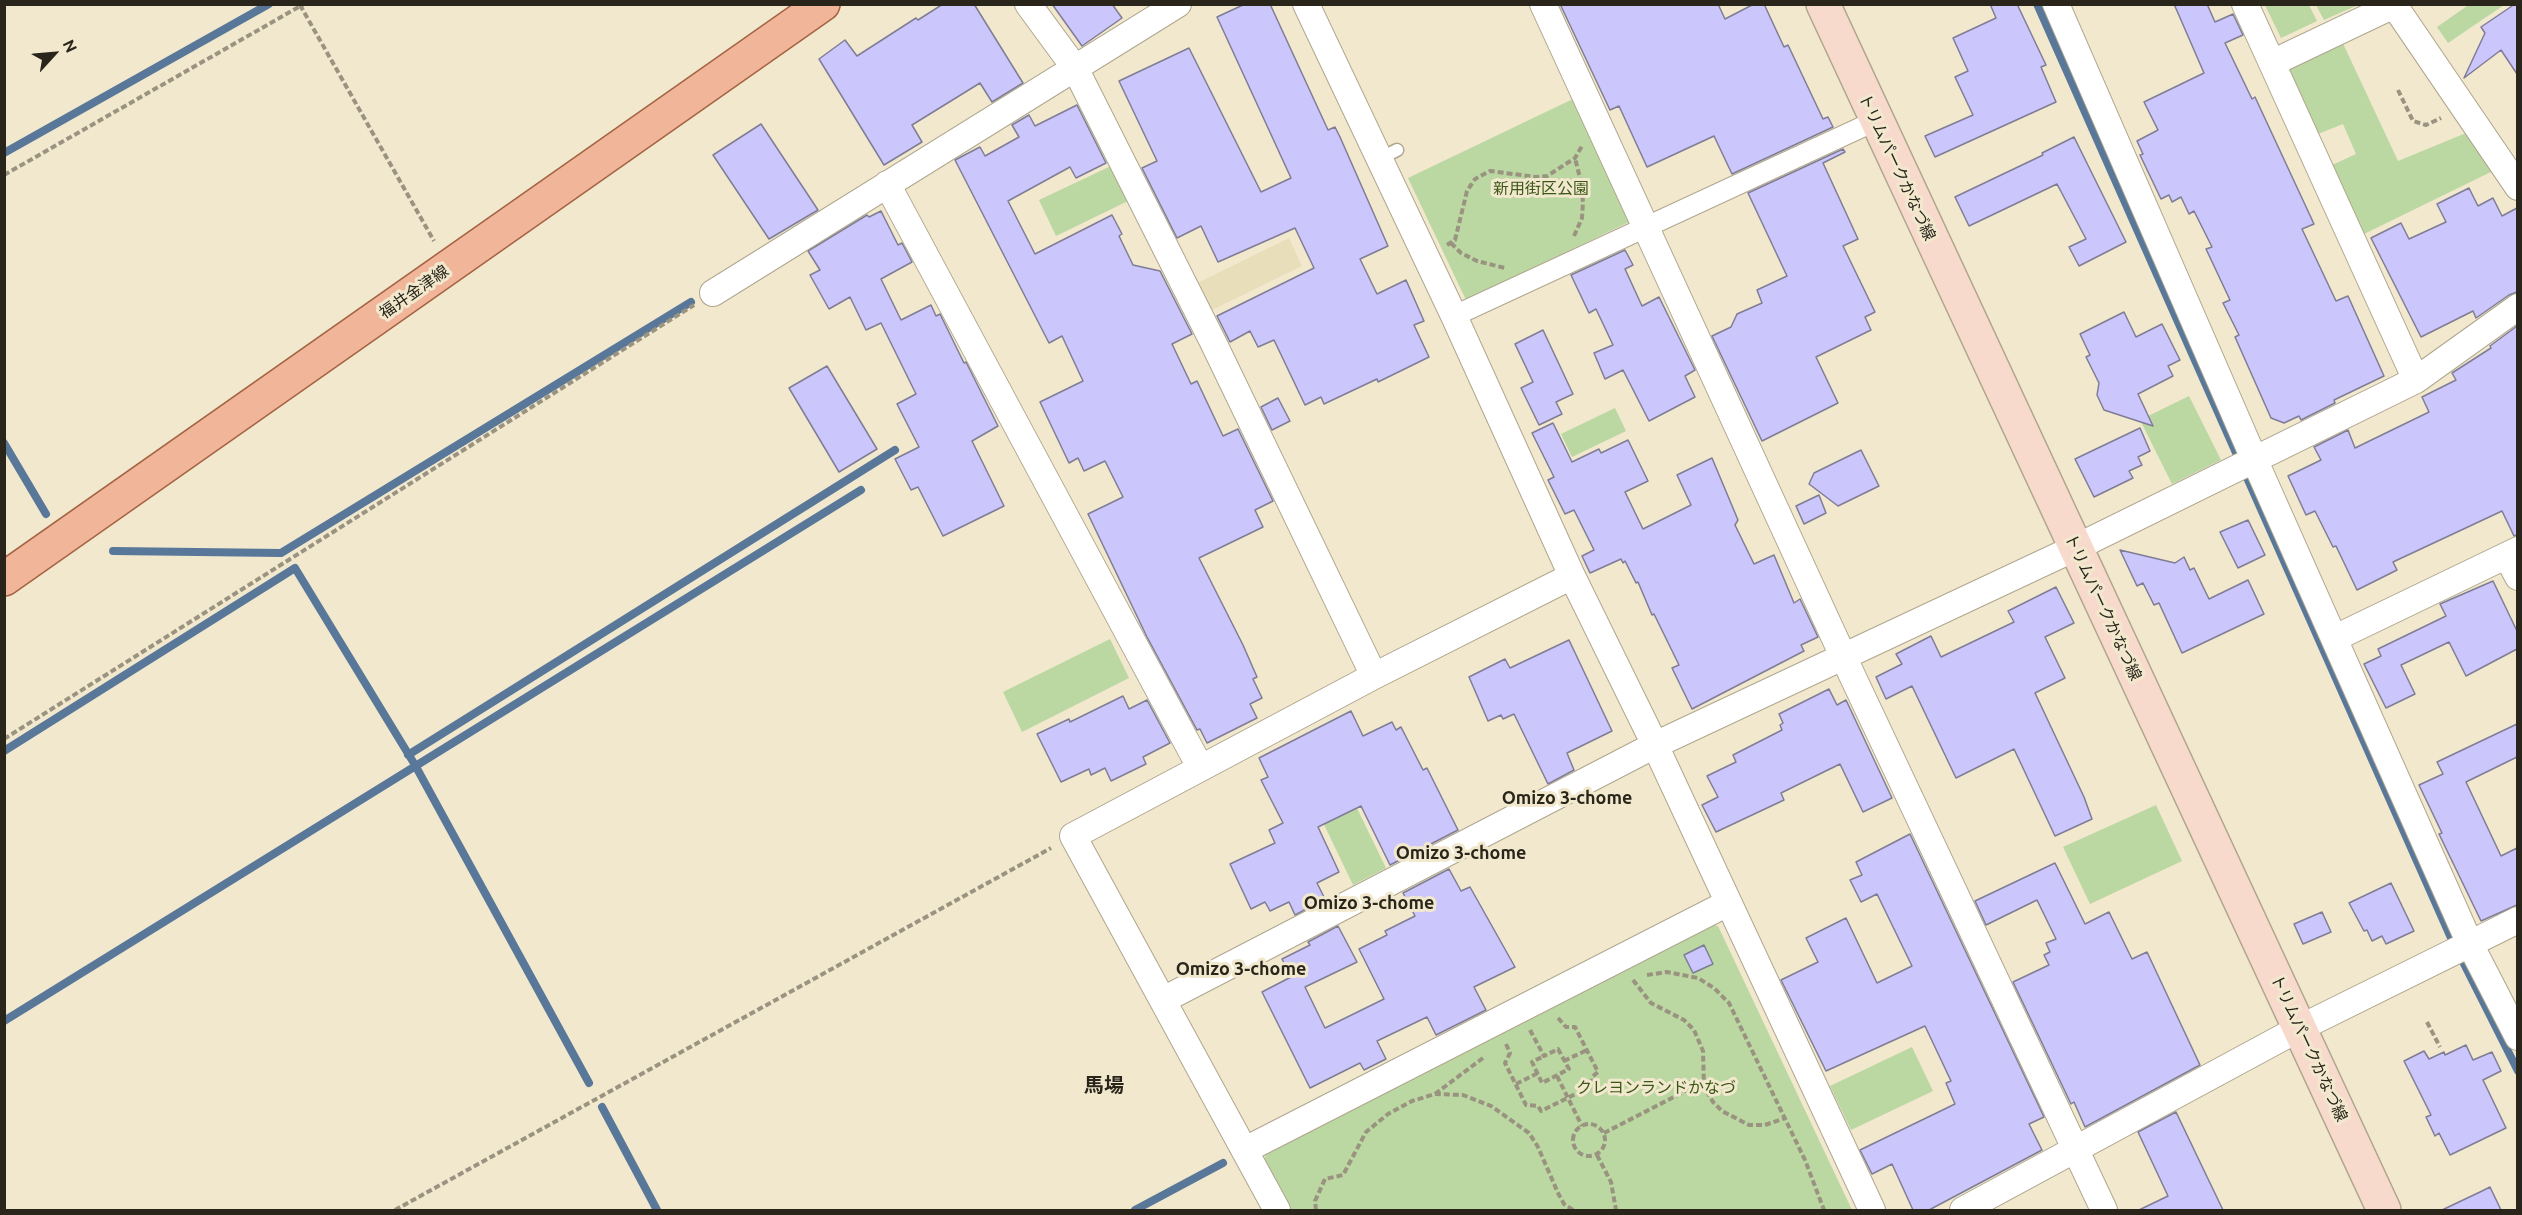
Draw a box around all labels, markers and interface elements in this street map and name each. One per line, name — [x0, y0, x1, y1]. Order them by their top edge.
north arrow — [24, 24, 84, 84]
text: N — [59, 37, 81, 55]
street label: トリムパークかなづ線 — [1854, 90, 1940, 244]
park label: 新用街区公園 — [1493, 179, 1589, 199]
street label: 福井金津線 — [376, 261, 452, 323]
street label: トリムパークかなづ線 — [2060, 530, 2146, 684]
district label: Omizo 3-chome — [1502, 787, 1632, 809]
district label: Omizo 3-chome — [1396, 842, 1526, 864]
district label: Omizo 3-chome — [1304, 892, 1434, 914]
district label: Omizo 3-chome — [1176, 958, 1306, 980]
street label: トリムパークかなづ線 — [2266, 971, 2352, 1125]
district label: 馬場 — [1084, 1073, 1124, 1097]
park label: クレヨンランドかなづ — [1576, 1078, 1736, 1098]

